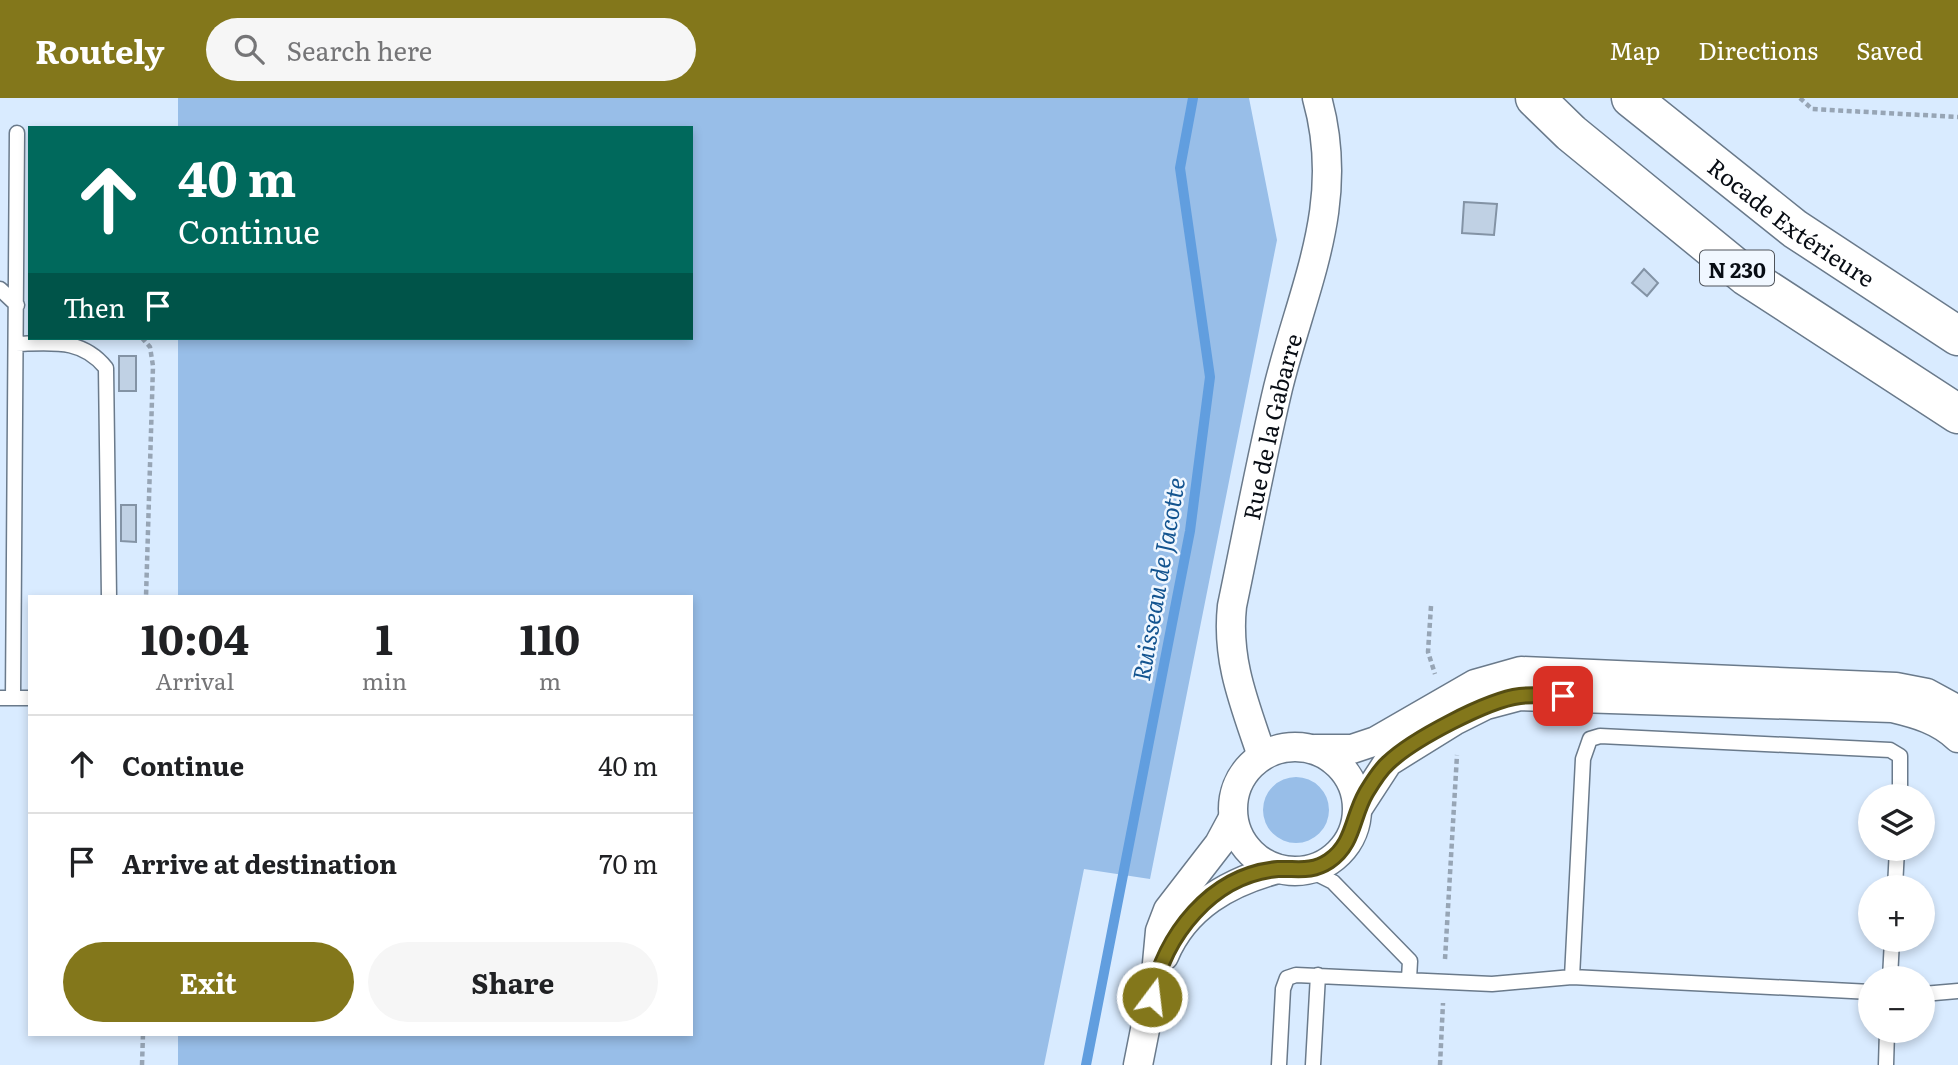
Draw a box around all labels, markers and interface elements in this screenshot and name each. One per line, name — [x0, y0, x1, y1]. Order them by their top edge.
search box — [206, 18, 696, 81]
text: Routely — [35, 25, 164, 74]
icon: search — [230, 30, 268, 68]
text: Search here — [286, 30, 432, 69]
text: Map — [1609, 32, 1660, 67]
text: Directions — [1698, 32, 1818, 67]
text: Saved — [1856, 32, 1923, 67]
text: 40 m — [178, 139, 296, 212]
street label: Rocade Extérieure — [1701, 149, 1882, 294]
icon: ahead — [63, 154, 154, 245]
text: Continue — [178, 206, 320, 254]
road number: N 230 — [1700, 250, 1774, 286]
text: Then — [63, 287, 125, 326]
icon: arrive — [139, 287, 177, 325]
street label: Rue de la Gabarre — [1233, 329, 1309, 523]
water label: Ruisseau de Jacotte — [1122, 474, 1192, 684]
text: 10:04 — [141, 606, 249, 668]
text: 1 — [376, 606, 393, 668]
text: 110 — [520, 606, 580, 668]
text: Arrival — [156, 663, 234, 697]
text: min — [362, 663, 407, 697]
text: m — [539, 663, 561, 697]
pin — [1533, 666, 1593, 726]
icon: arrive — [1544, 677, 1582, 715]
icon: ahead — [63, 745, 101, 783]
text: Continue — [122, 745, 244, 784]
text: 40 m — [598, 745, 658, 784]
map controls — [1858, 784, 1935, 1043]
button: layers — [1858, 784, 1935, 861]
icon: arrive — [63, 843, 101, 881]
text: Arrive at destination — [122, 843, 397, 882]
text: 70 m — [599, 843, 658, 882]
button: + — [1858, 875, 1935, 952]
button: Exit — [63, 942, 354, 1022]
button: Share — [368, 942, 658, 1022]
position arrow — [1115, 960, 1189, 1034]
button: − — [1858, 966, 1935, 1043]

